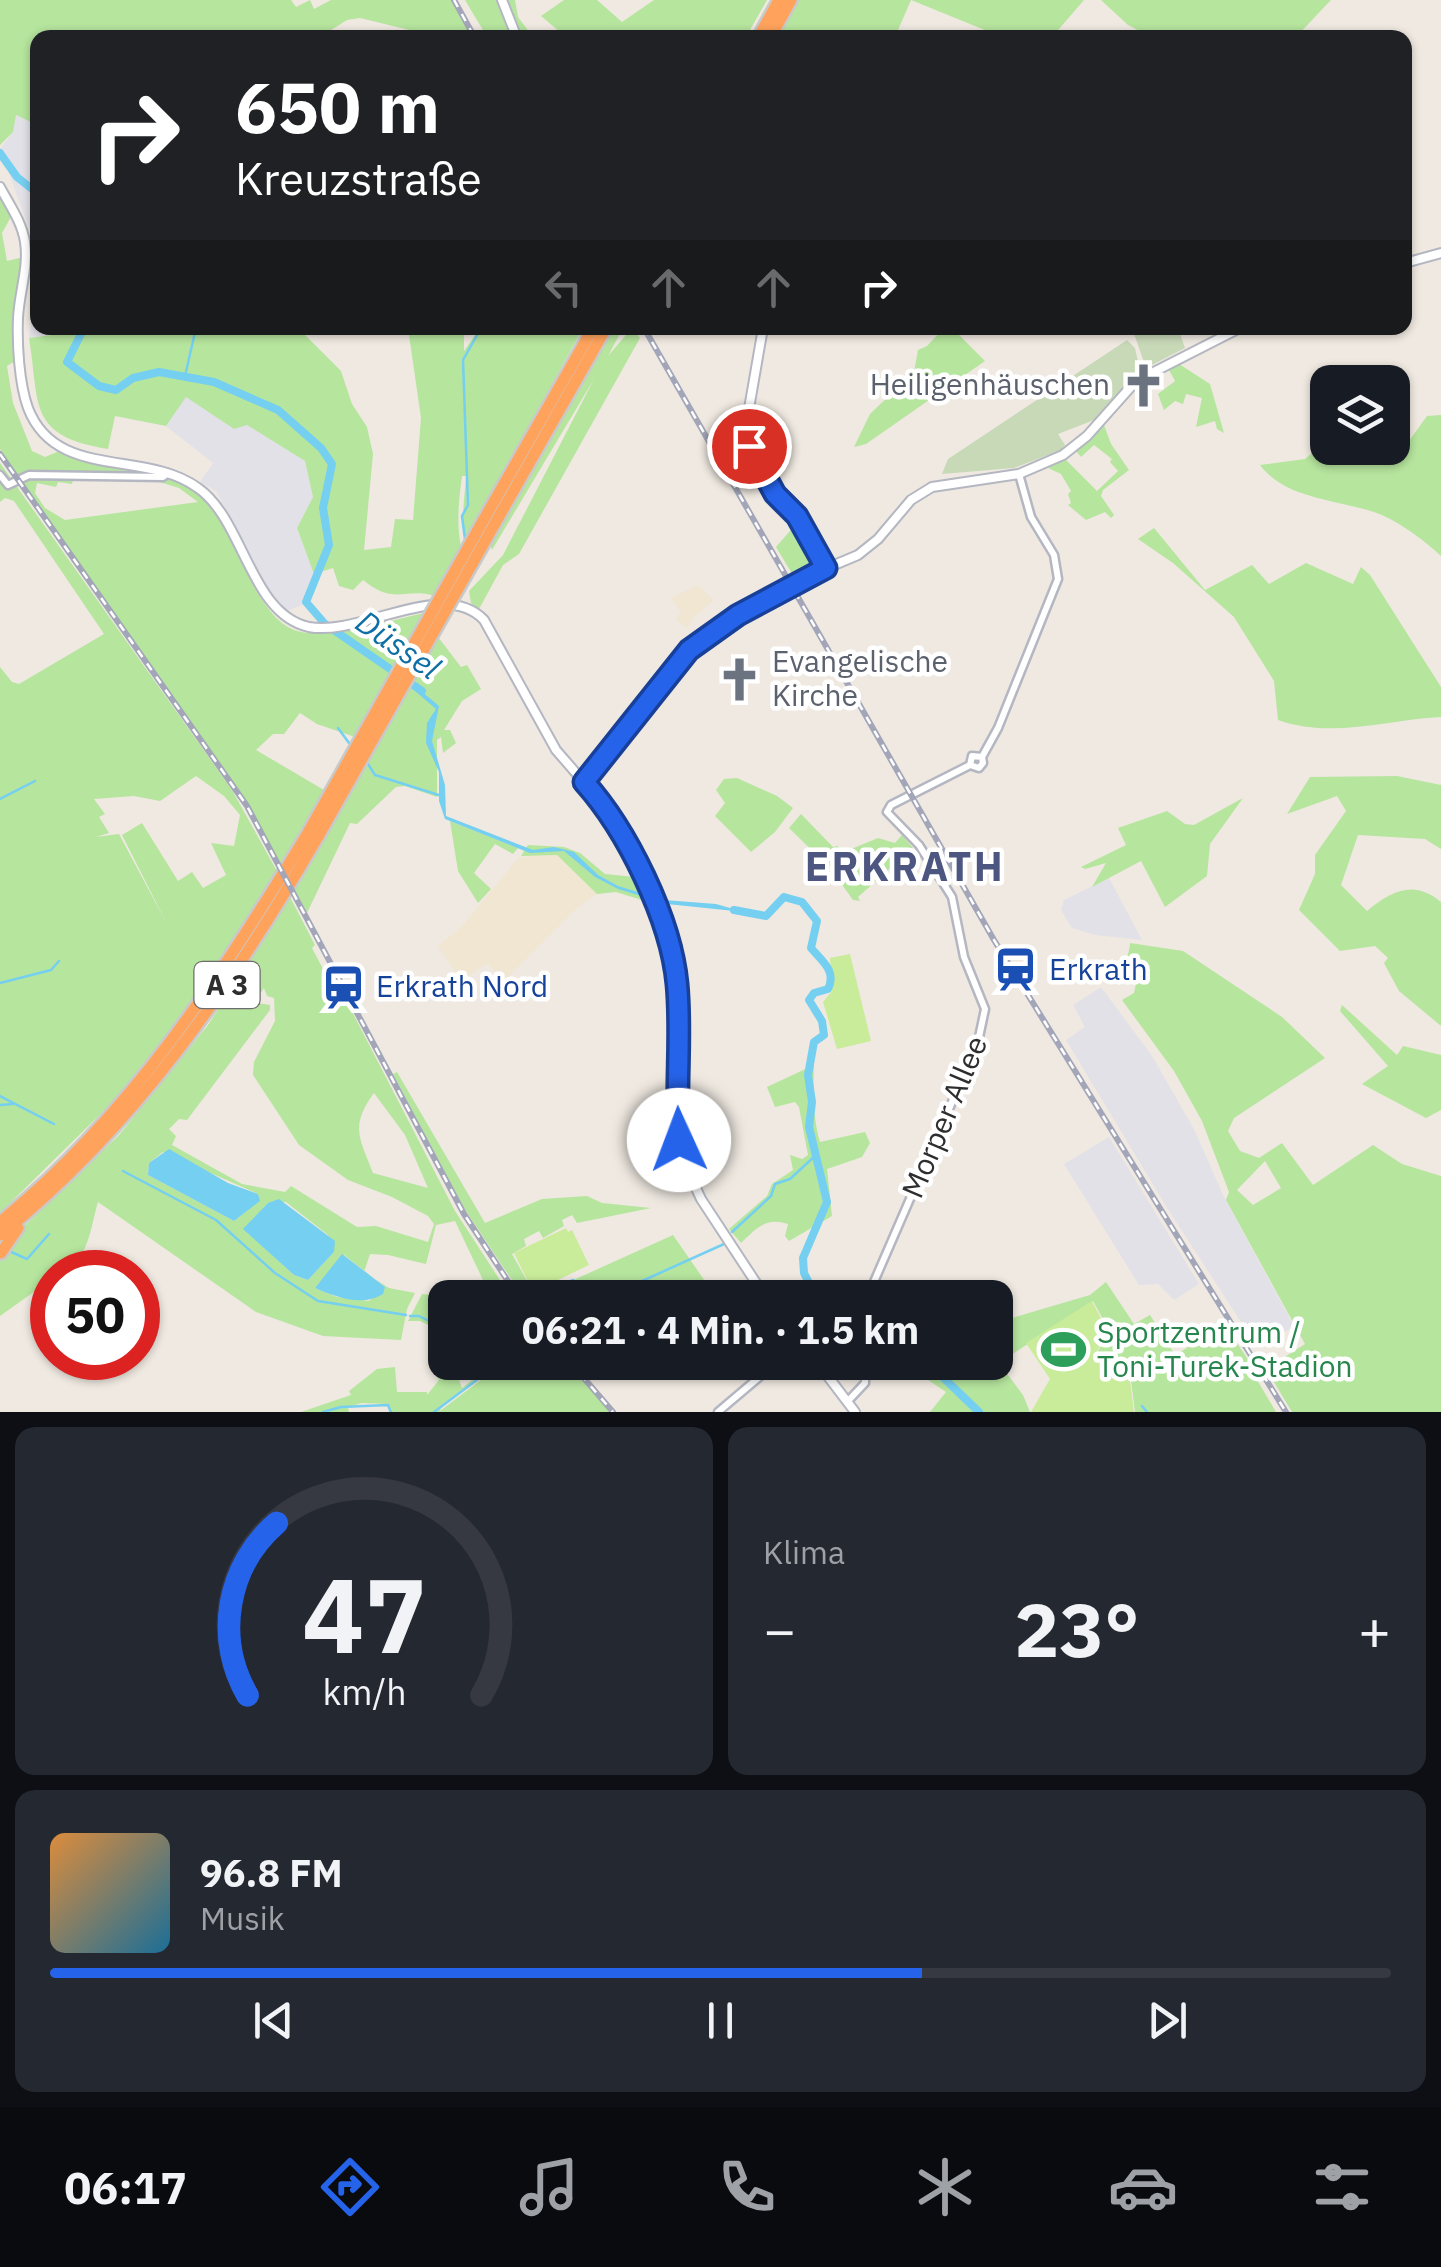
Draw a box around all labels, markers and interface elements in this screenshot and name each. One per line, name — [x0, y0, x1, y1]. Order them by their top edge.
text: 650 m — [235, 61, 440, 152]
icon: right — [70, 70, 200, 200]
text: Kreuzstraße — [235, 149, 482, 207]
icon: left — [536, 260, 591, 315]
icon: ahead — [641, 260, 696, 315]
icon: ahead — [746, 260, 801, 315]
icon: right — [851, 260, 906, 315]
church icon: Heiligenhäuschen — [1119, 361, 1167, 409]
place label: Heiligenhäuschen — [870, 364, 1110, 403]
map controls — [1310, 365, 1410, 465]
button: layers — [1310, 365, 1410, 465]
pin — [707, 404, 792, 489]
icon: arrive — [722, 419, 777, 474]
water label: Düssel — [348, 600, 449, 689]
place label: Evangelische Kirche — [772, 641, 948, 714]
church icon: Evangelische Kirche — [715, 655, 763, 703]
district label: ERKRATH — [805, 840, 1005, 892]
station icon: Erkrath — [992, 946, 1040, 994]
place label: Erkrath — [1049, 949, 1148, 988]
road number: A 3 — [194, 962, 260, 1008]
station icon: Erkrath Nord — [319, 963, 367, 1011]
place label: Erkrath Nord — [376, 966, 548, 1005]
street label: Morper Allee — [892, 1029, 995, 1203]
position arrow — [627, 1088, 731, 1192]
speed limit sign: 50 — [30, 1250, 160, 1380]
text: 06:21 · 4 Min. · 1.5 km — [522, 1305, 919, 1354]
place label: Sportzentrum / Toni-Turek-Stadion — [1097, 1312, 1353, 1385]
sports icon: Sportzentrum / Toni-Turek-Stadion — [1040, 1326, 1088, 1374]
text: Klima — [763, 1531, 845, 1573]
text: 47 — [302, 1546, 426, 1682]
text: 23° — [1014, 1580, 1140, 1678]
text: − — [763, 1594, 796, 1665]
text: + — [1358, 1594, 1391, 1665]
text: km/h — [322, 1668, 406, 1715]
text: 96.8 FM — [200, 1848, 343, 1897]
text: Musik — [200, 1897, 285, 1939]
icon: previous — [246, 1993, 301, 2048]
icon: pause — [693, 1993, 748, 2048]
icon: next — [1140, 1993, 1195, 2048]
icon: directions — [315, 2152, 385, 2222]
icon: music — [514, 2152, 584, 2222]
icon: phone — [712, 2152, 782, 2222]
icon: climate — [910, 2152, 980, 2222]
icon: car — [1108, 2152, 1178, 2222]
icon: filters — [1307, 2152, 1377, 2222]
text: 06:17 — [64, 2158, 187, 2216]

